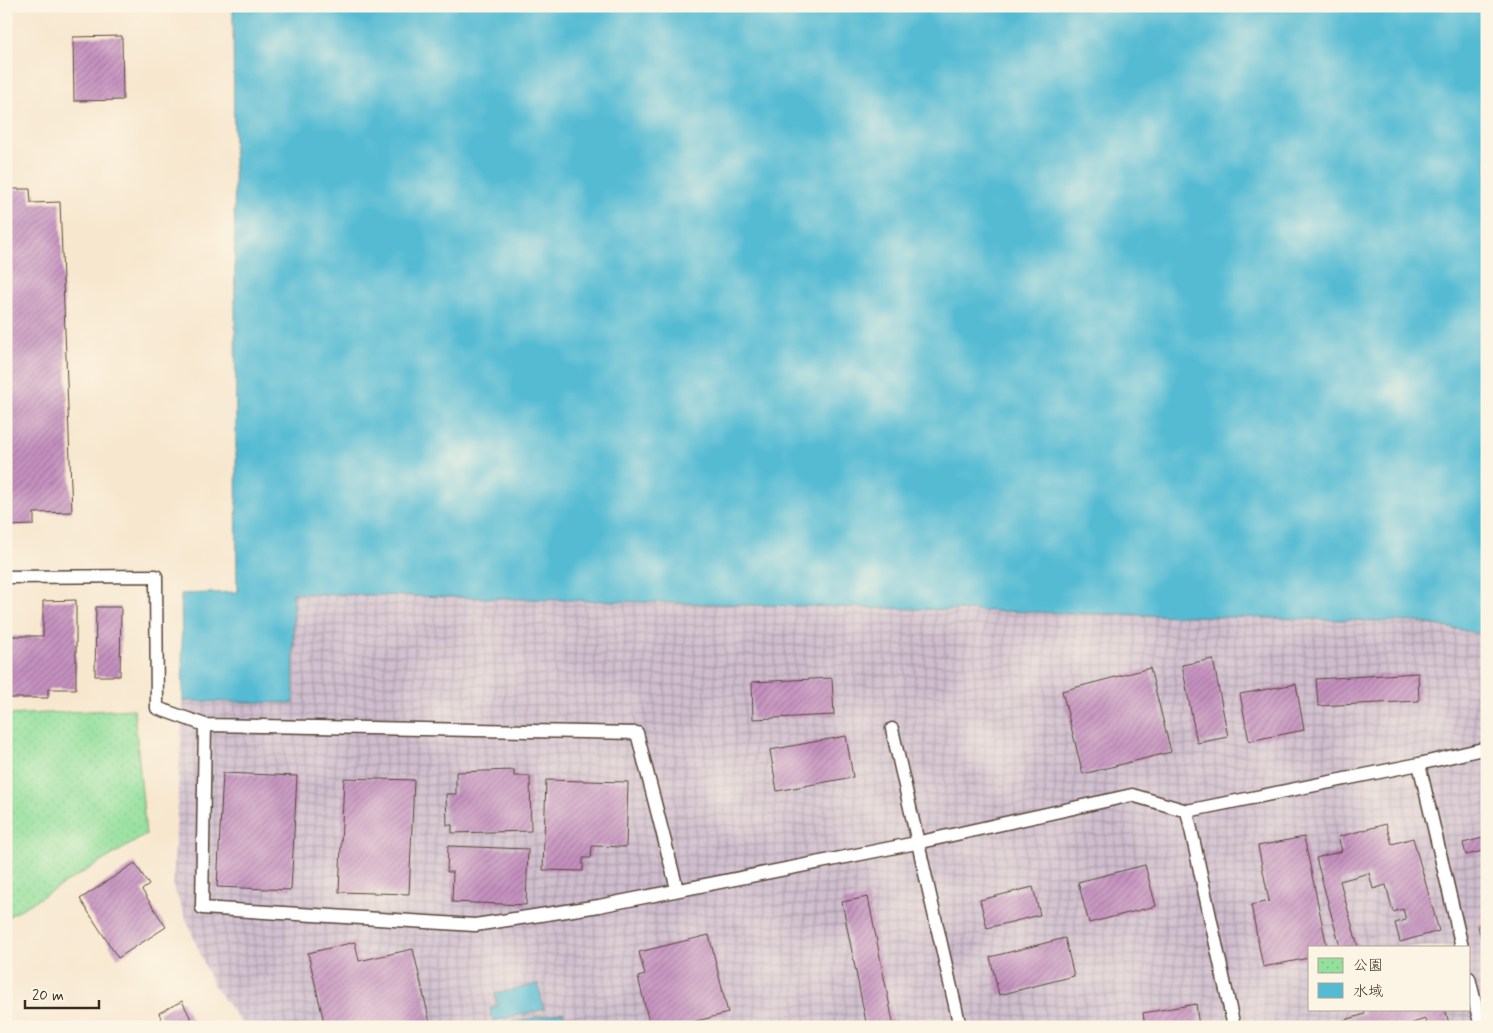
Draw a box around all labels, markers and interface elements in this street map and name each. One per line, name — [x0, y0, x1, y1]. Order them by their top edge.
legend — [1308, 946, 1470, 1010]
text: 公園 — [1353, 956, 1383, 976]
scale bar — [25, 978, 99, 1010]
text: 水域 — [1353, 982, 1383, 1002]
text: 20 m — [32, 986, 64, 1006]

